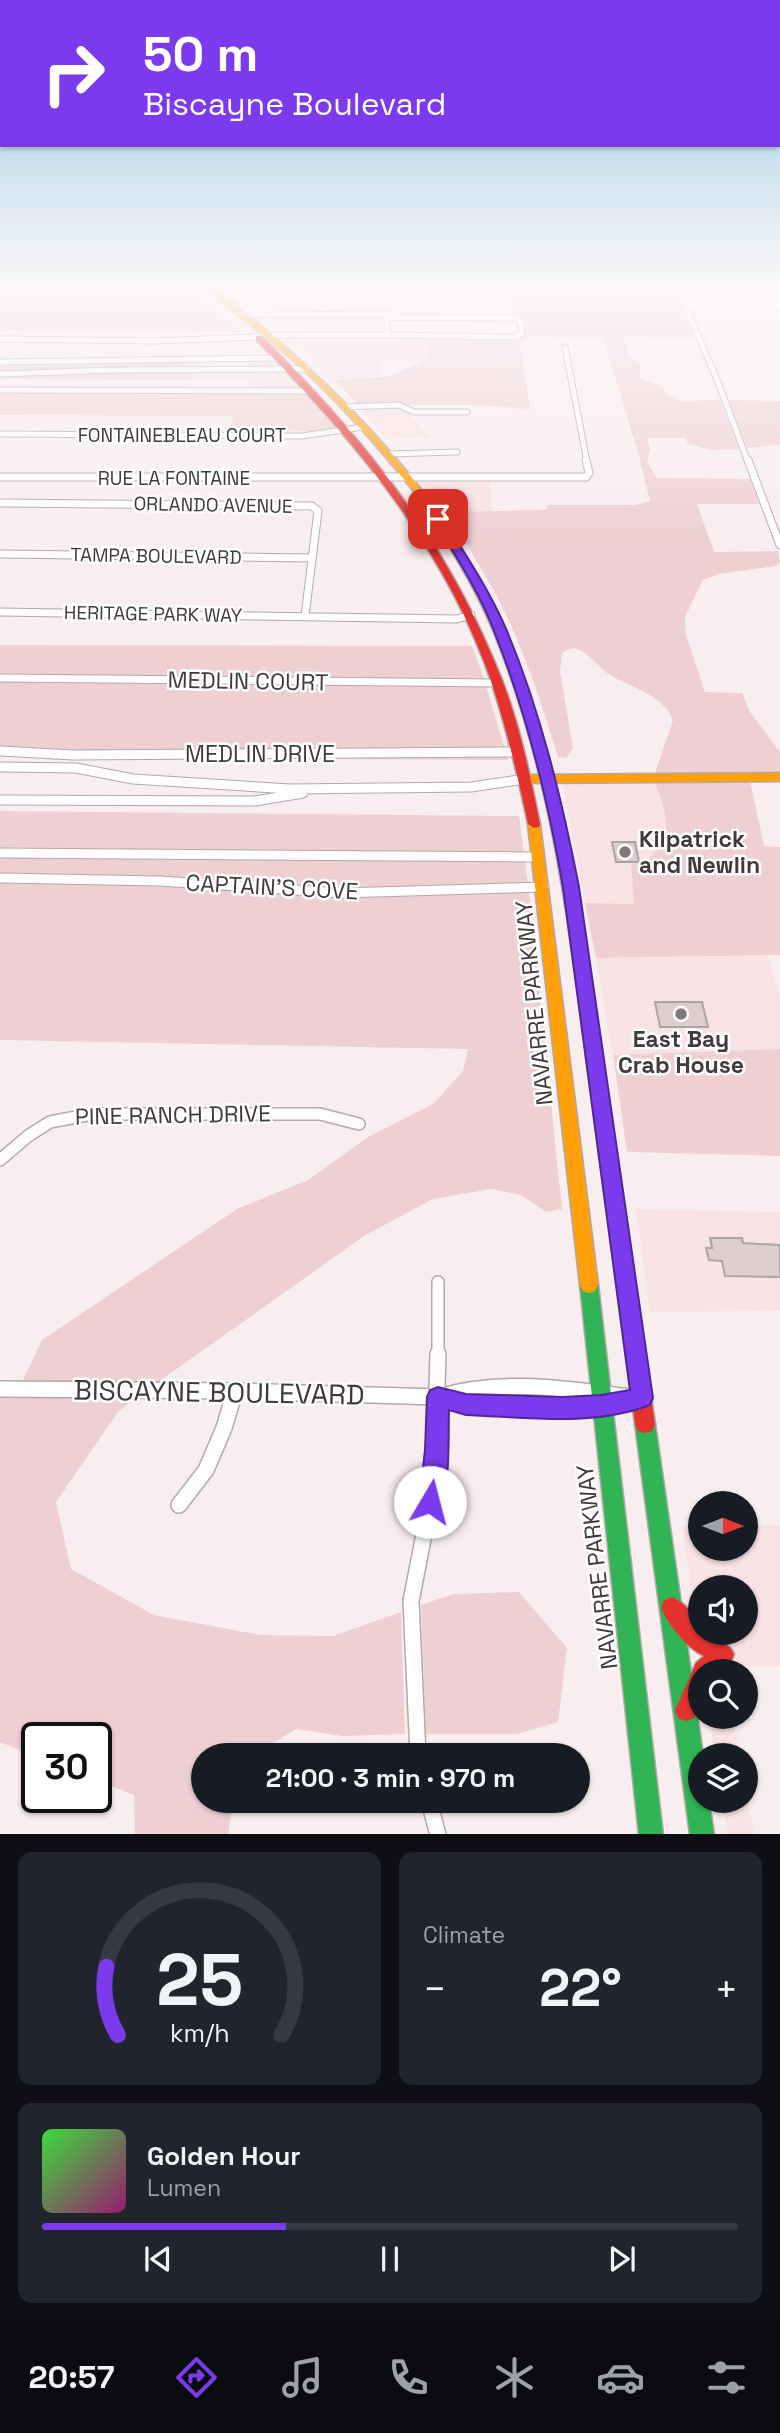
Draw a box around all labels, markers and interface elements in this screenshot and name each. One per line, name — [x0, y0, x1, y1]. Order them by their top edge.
text: 50 m — [143, 23, 258, 85]
icon: right — [28, 28, 119, 119]
text: Biscayne Boulevard — [143, 84, 446, 124]
street label: FONTAINEBLEAU COURT — [78, 423, 286, 448]
street label: RUE LA FONTAINE — [98, 466, 250, 491]
pin — [408, 489, 468, 549]
street label: ORLANDO AVENUE — [133, 491, 293, 519]
icon: arrive — [419, 500, 457, 538]
street label: TAMPA BOULEVARD — [70, 542, 242, 570]
street label: HERITAGE PARK WAY — [64, 600, 243, 628]
street label: MEDLIN COURT — [167, 665, 329, 697]
street label: MEDLIN DRIVE — [185, 739, 335, 769]
place label: Kilpatrick and Newlin — [639, 824, 760, 880]
marker: Kilpatrick and Newlin — [617, 844, 633, 860]
street label: CAPTAIN'S COVE — [185, 867, 359, 907]
street label: NAVARRE PARKWAY — [508, 899, 560, 1107]
marker: East Bay Crab House — [673, 1006, 689, 1022]
place label: East Bay Crab House — [618, 1024, 744, 1080]
street label: PINE RANCH DRIVE — [75, 1098, 271, 1132]
street label: BISCAYNE BOULEVARD — [73, 1371, 365, 1413]
street label: NAVARRE PARKWAY — [570, 1463, 624, 1671]
position arrow — [393, 1465, 467, 1539]
north arrow — [688, 1491, 758, 1561]
map controls — [688, 1491, 758, 1813]
button: sound — [688, 1575, 758, 1645]
button: search — [688, 1659, 758, 1729]
speed limit sign: 30 — [21, 1722, 112, 1813]
button: layers — [688, 1743, 758, 1813]
text: 21:00 · 3 min · 970 m — [266, 1761, 515, 1795]
text: Climate — [423, 1920, 505, 1950]
text: 25 — [156, 1933, 243, 2026]
text: 22° — [539, 1955, 622, 2021]
text: − — [423, 1965, 447, 2013]
text: + — [714, 1965, 738, 2013]
text: km/h — [170, 2016, 229, 2048]
text: Golden Hour — [147, 2139, 301, 2173]
text: Lumen — [147, 2173, 221, 2203]
icon: previous — [139, 2240, 177, 2278]
icon: pause — [371, 2240, 409, 2278]
icon: next — [603, 2240, 641, 2278]
icon: directions — [172, 2353, 221, 2402]
icon: music — [278, 2353, 327, 2402]
icon: phone — [384, 2353, 433, 2402]
icon: climate — [490, 2353, 539, 2402]
icon: car — [596, 2353, 645, 2402]
icon: filters — [702, 2353, 751, 2402]
text: 20:57 — [29, 2357, 114, 2397]

